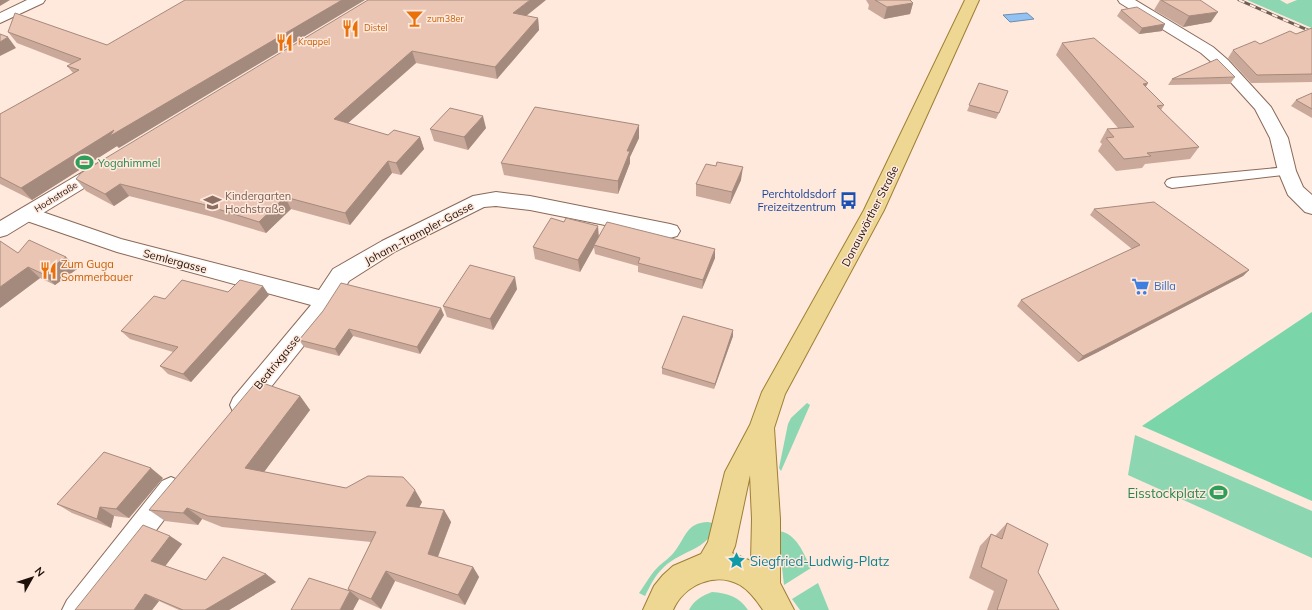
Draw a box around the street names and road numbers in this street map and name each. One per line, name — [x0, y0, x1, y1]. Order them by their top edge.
street label: Donauwörther Straße — [839, 163, 901, 269]
street label: Hochstraße — [32, 179, 79, 214]
street label: Johann-Trampler-Gasse — [362, 198, 476, 268]
street label: Semlergasse — [142, 246, 208, 276]
street label: Beatrixgasse — [251, 332, 303, 392]

